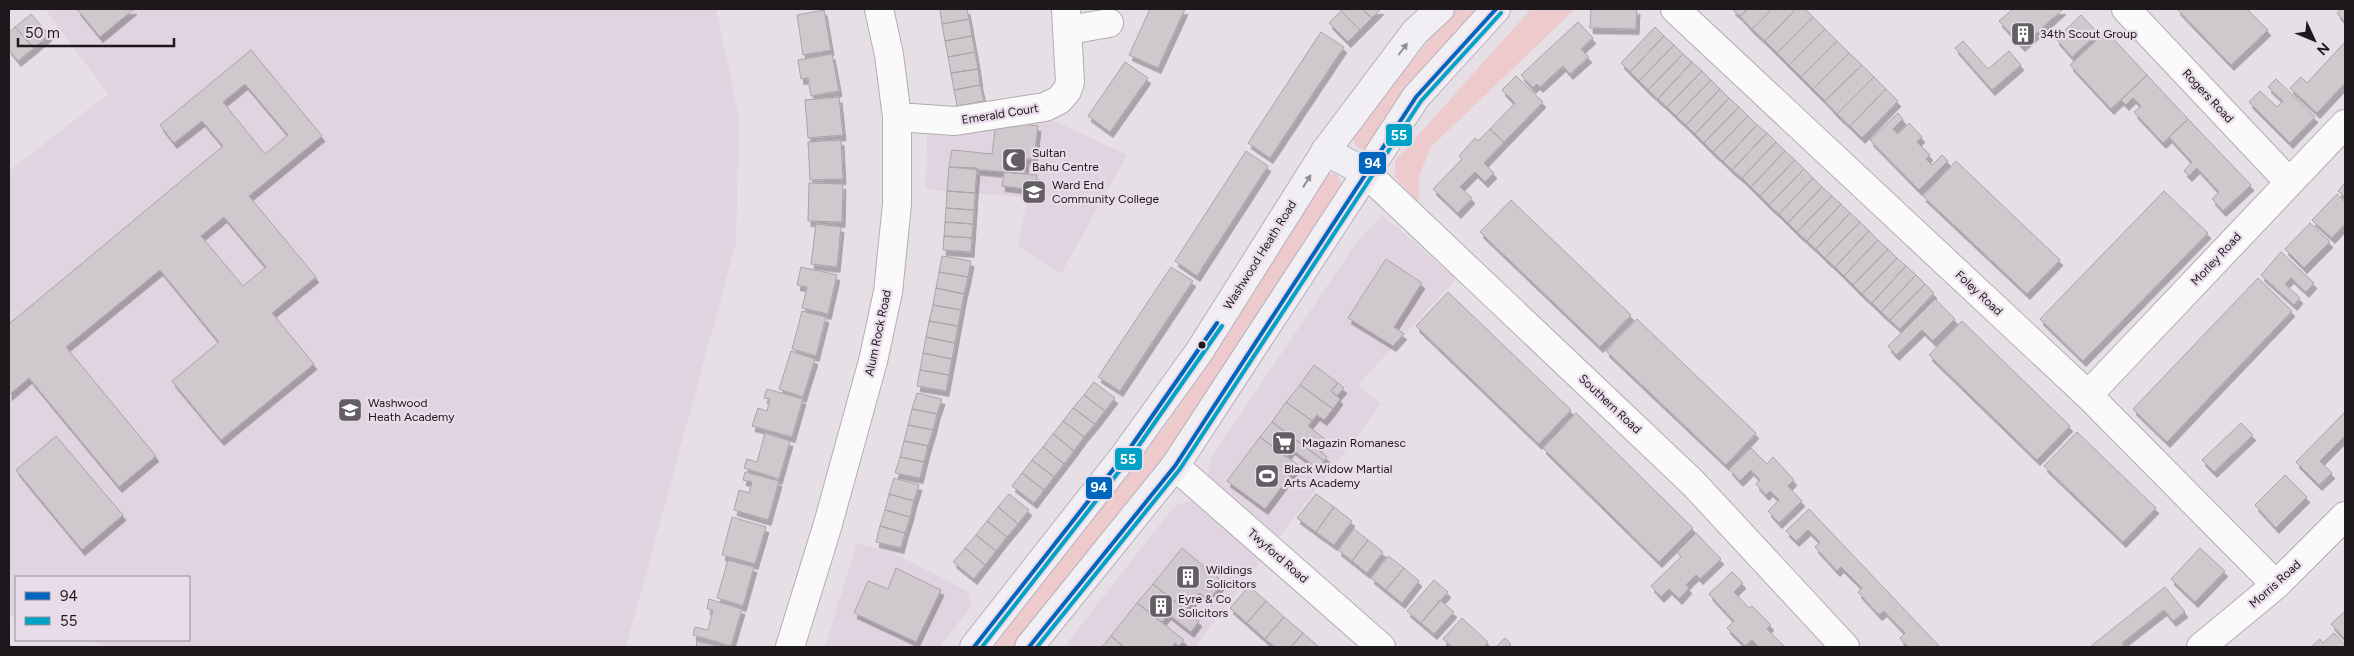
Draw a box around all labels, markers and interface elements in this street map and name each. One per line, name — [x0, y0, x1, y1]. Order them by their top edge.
scale bar — [18, 15, 174, 47]
north arrow — [2289, 15, 2339, 65]
building icon: 34th Scout Group — [2010, 21, 2036, 47]
text: 50 m — [25, 24, 60, 42]
place label: 34th Scout Group — [2040, 27, 2137, 41]
text: N — [2313, 39, 2333, 58]
one-way arrow — [1397, 43, 1408, 56]
street label: Rogers Road — [2180, 66, 2236, 126]
street label: Emerald Court — [961, 101, 1040, 127]
line badge: 55 — [1385, 123, 1413, 147]
text: 55 — [1391, 127, 1407, 144]
place label: Sultan Bahu Centre — [1032, 146, 1099, 174]
mosque icon: Sultan Bahu Centre — [1001, 147, 1027, 173]
line badge: 94 — [1358, 151, 1387, 175]
text: 94 — [1365, 155, 1382, 172]
one-way arrow — [1302, 174, 1312, 187]
place label: Ward End Community College — [1052, 178, 1160, 206]
school or university icon: Ward End Community College — [1021, 179, 1047, 205]
street label: Washwood Heath Road — [1221, 198, 1299, 312]
street label: Morley Road — [2188, 230, 2244, 288]
street label: Foley Road — [1953, 268, 2005, 318]
street label: Alum Rock Road — [862, 288, 894, 378]
unlabelled marker — [1197, 340, 1207, 350]
street label: Southern Road — [1576, 372, 1644, 436]
place label: Washwood Heath Academy — [368, 396, 455, 424]
school or university icon: Washwood Heath Academy — [337, 397, 363, 423]
supermarket icon: Magazin Romanesc — [1271, 430, 1297, 456]
place label: Magazin Romanesc — [1302, 436, 1406, 450]
line badge: 55 — [1114, 447, 1143, 471]
text: 55 — [1120, 451, 1136, 468]
place label: Black Widow Martial Arts Academy — [1284, 462, 1392, 490]
sports icon: Black Widow Martial Arts Academy — [1254, 463, 1280, 489]
line badge: 94 — [1085, 476, 1113, 500]
text: 94 — [1091, 479, 1108, 496]
street label: Twyford Road — [1245, 526, 1311, 586]
street label: Morris Road — [2246, 557, 2304, 611]
place label: Wildings Solicitors — [1206, 563, 1257, 591]
building icon: Wildings Solicitors — [1175, 564, 1201, 590]
legend — [15, 576, 190, 641]
text: 94 — [60, 587, 78, 605]
place label: Eyre & Co Solicitors — [1178, 592, 1231, 620]
building icon: Eyre & Co Solicitors — [1148, 593, 1174, 619]
text: 55 — [60, 612, 77, 630]

